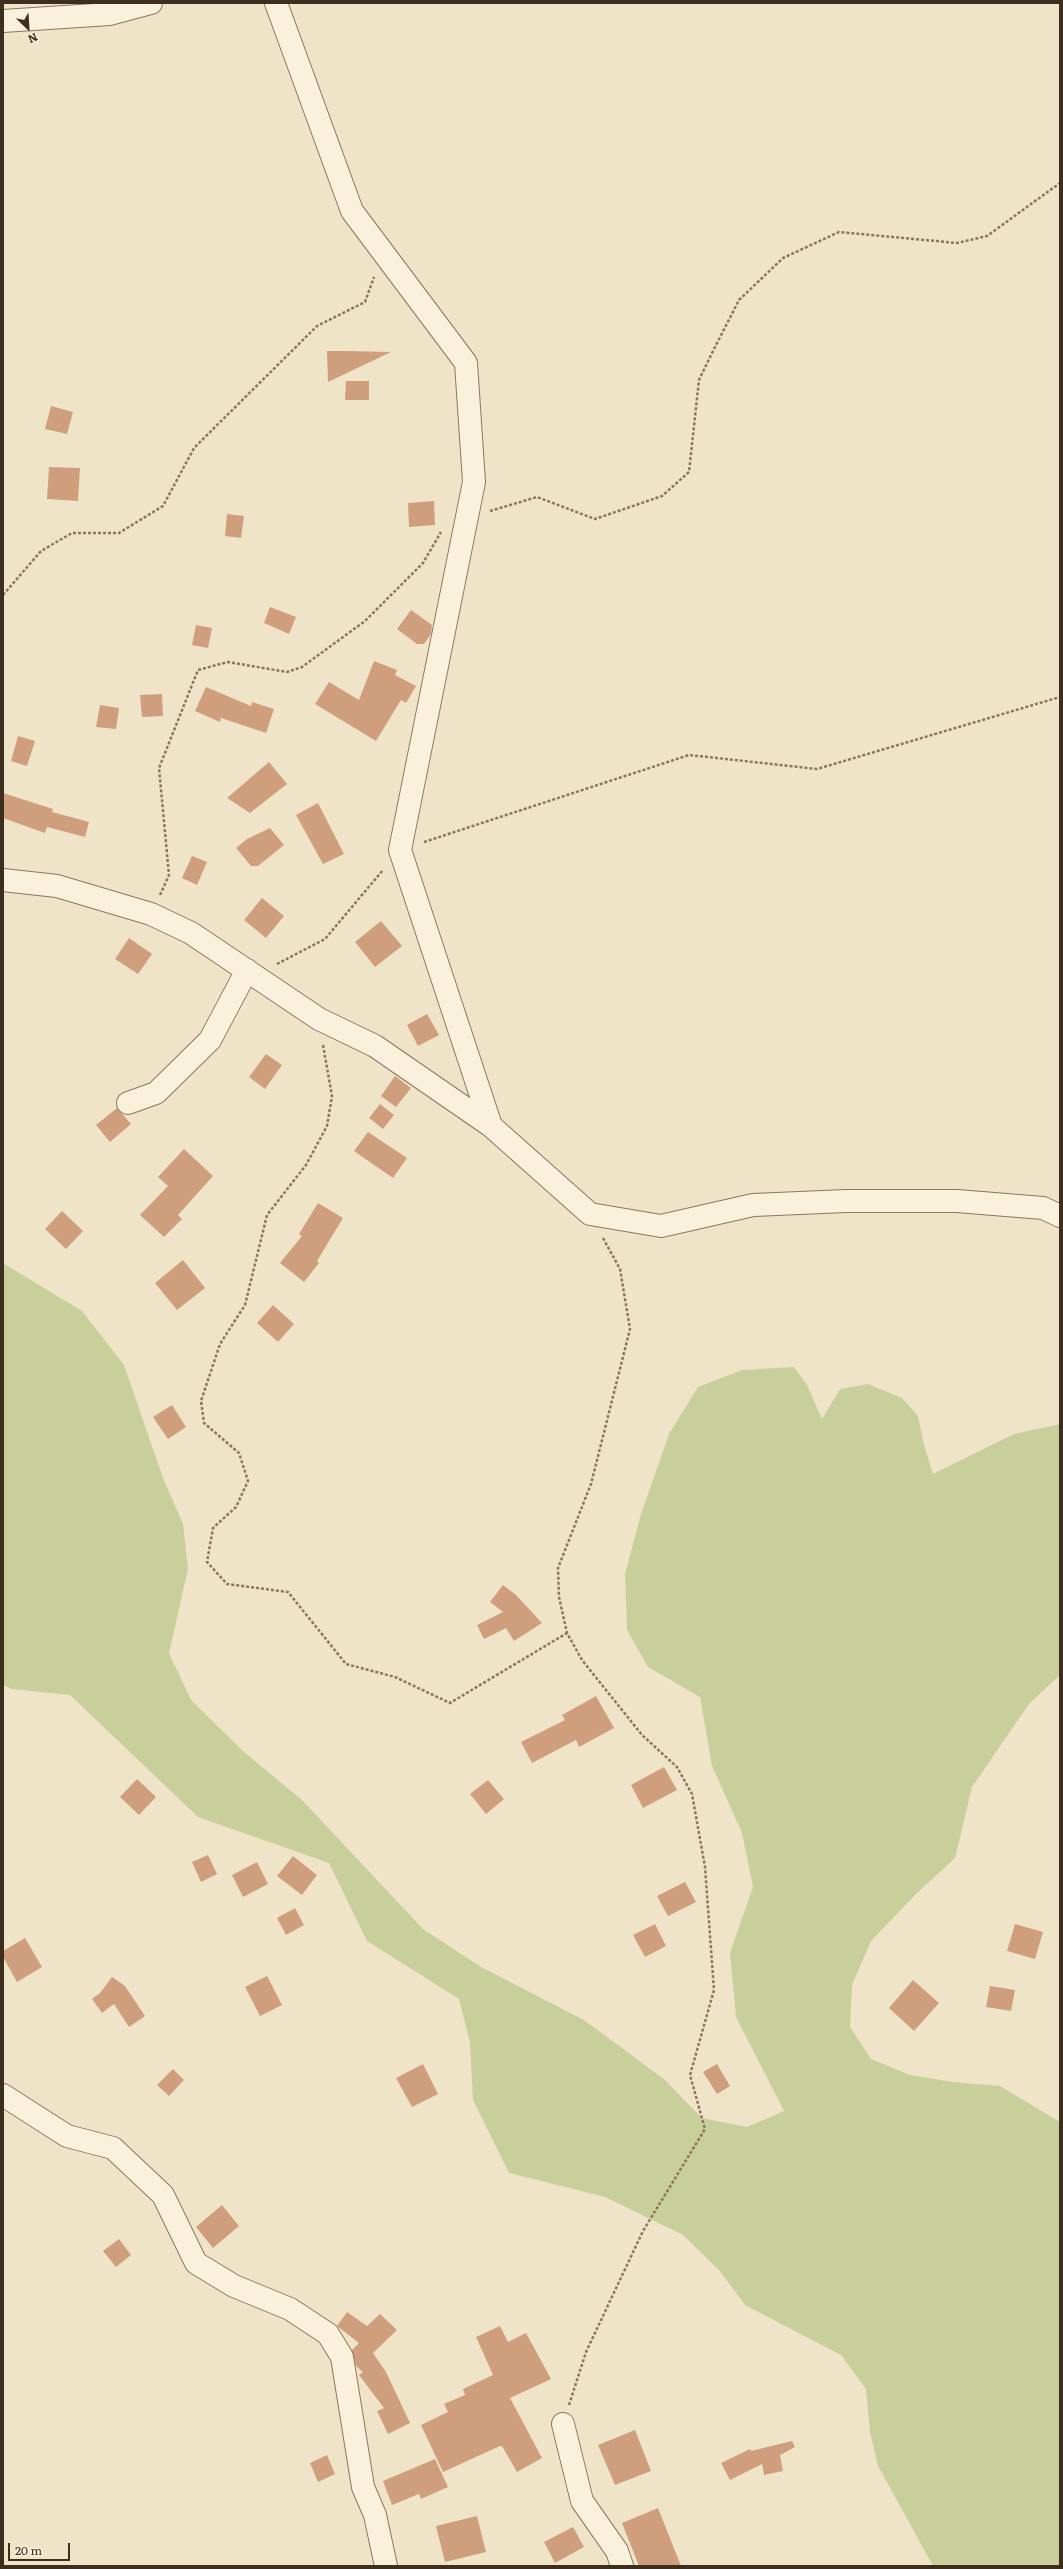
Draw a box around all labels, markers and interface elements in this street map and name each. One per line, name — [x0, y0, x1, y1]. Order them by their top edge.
north arrow — [8, 8, 48, 48]
text: N — [26, 30, 41, 48]
scale bar — [10, 2535, 72, 2561]
text: 20 m — [15, 2541, 42, 2559]

